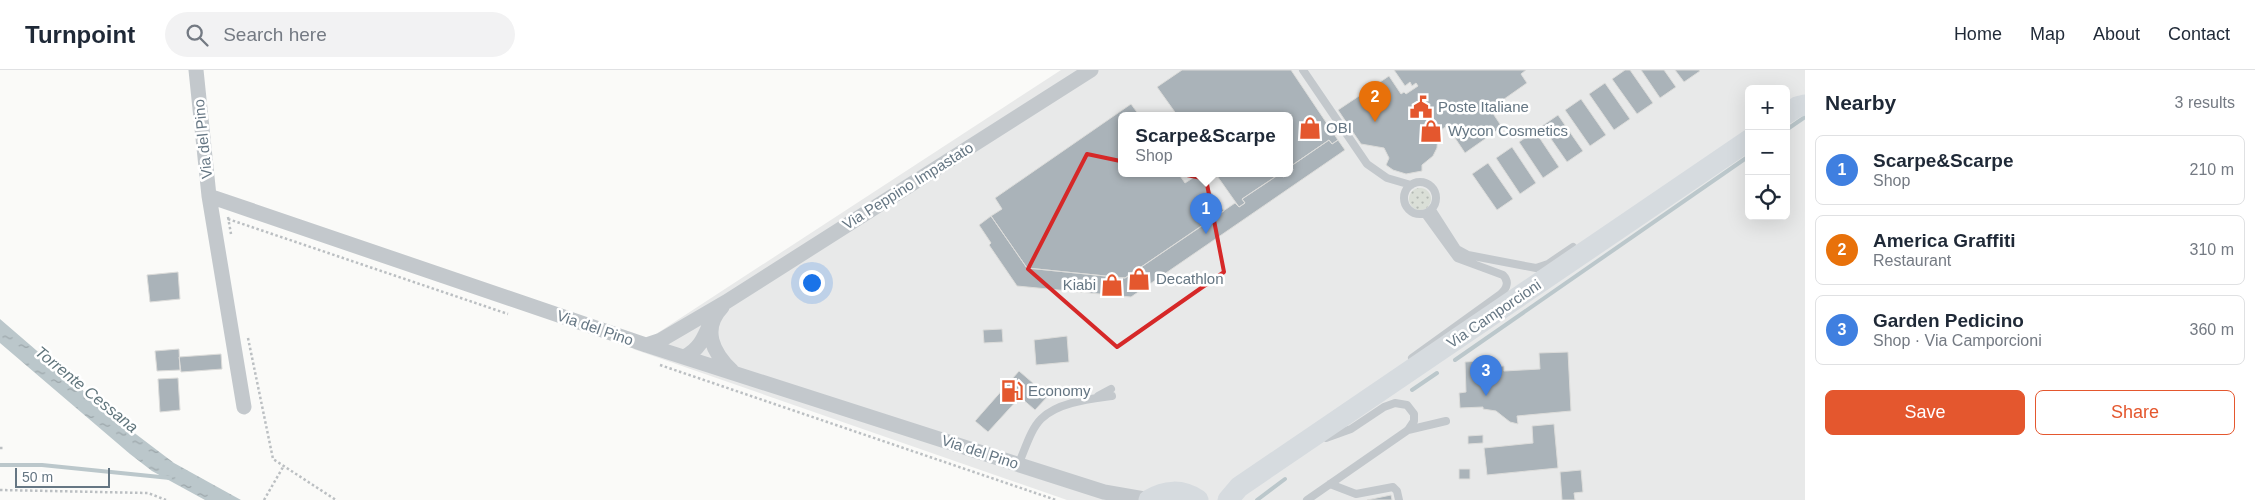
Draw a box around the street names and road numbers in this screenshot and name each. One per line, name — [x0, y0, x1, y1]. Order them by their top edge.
street label: Via del Pino — [190, 98, 215, 180]
street label: Via Peppino Impastato — [839, 138, 976, 233]
street label: Via Camporcioni — [1443, 276, 1544, 351]
street label: Via del Pino — [555, 307, 636, 349]
street label: Via del Pino — [940, 431, 1021, 472]

